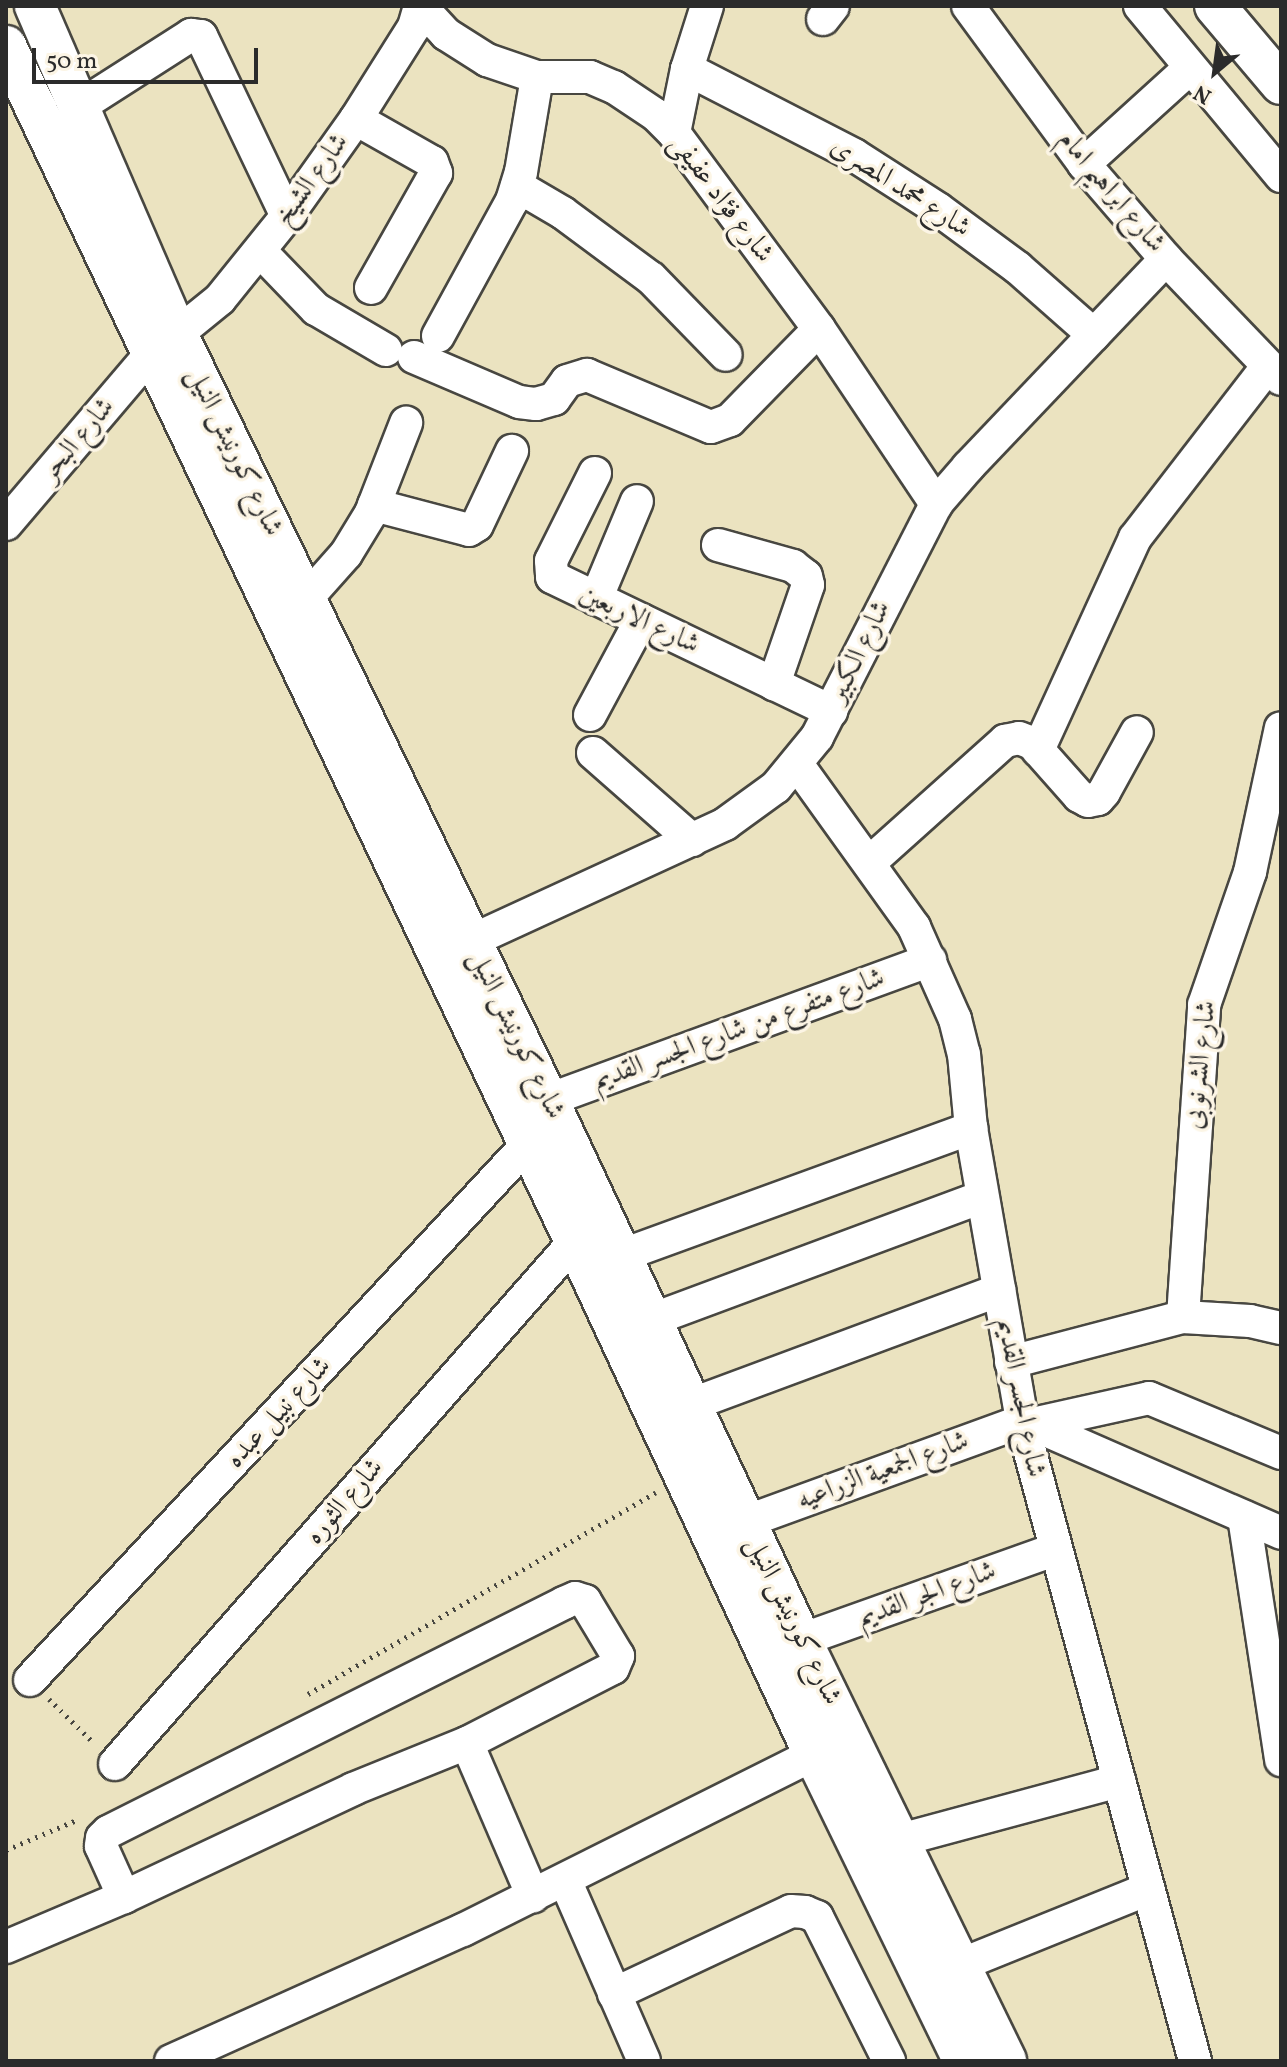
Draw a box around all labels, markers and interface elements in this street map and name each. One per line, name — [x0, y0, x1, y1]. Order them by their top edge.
scale bar — [36, 32, 262, 82]
north arrow — [1175, 32, 1255, 112]
text: 50 m — [46, 45, 98, 79]
text: N — [1189, 76, 1218, 111]
street label: شارع ابراهيم امام — [1050, 124, 1172, 260]
street label: شارع الشيخ — [267, 127, 357, 233]
street label: شارع فؤاد عفيفى — [662, 128, 780, 270]
street label: شارع محمد المصرى — [824, 130, 976, 246]
street label: شارع كورنيش النيل — [179, 362, 289, 542]
street label: شارع البحر — [33, 391, 123, 489]
street label: شارع الاربعين — [574, 578, 704, 662]
street label: شارع الكبير — [821, 596, 899, 708]
street label: شارع كورنيش النيل — [461, 945, 571, 1125]
street label: شارع متفرع من شارع الجسر القديم — [589, 962, 889, 1098]
street label: شارع الشرنوبى — [1178, 999, 1224, 1131]
street label: شارع الجسر القديم — [988, 1316, 1052, 1480]
street label: شارع نبيل عبده — [219, 1350, 339, 1476]
street label: شارع الجمعية الزراعيه — [793, 1424, 973, 1518]
street label: شارع الثوره — [298, 1452, 392, 1552]
street label: شارع كورنيش النيل — [738, 1531, 848, 1711]
street label: شارع الجر القديم — [853, 1554, 1001, 1636]

